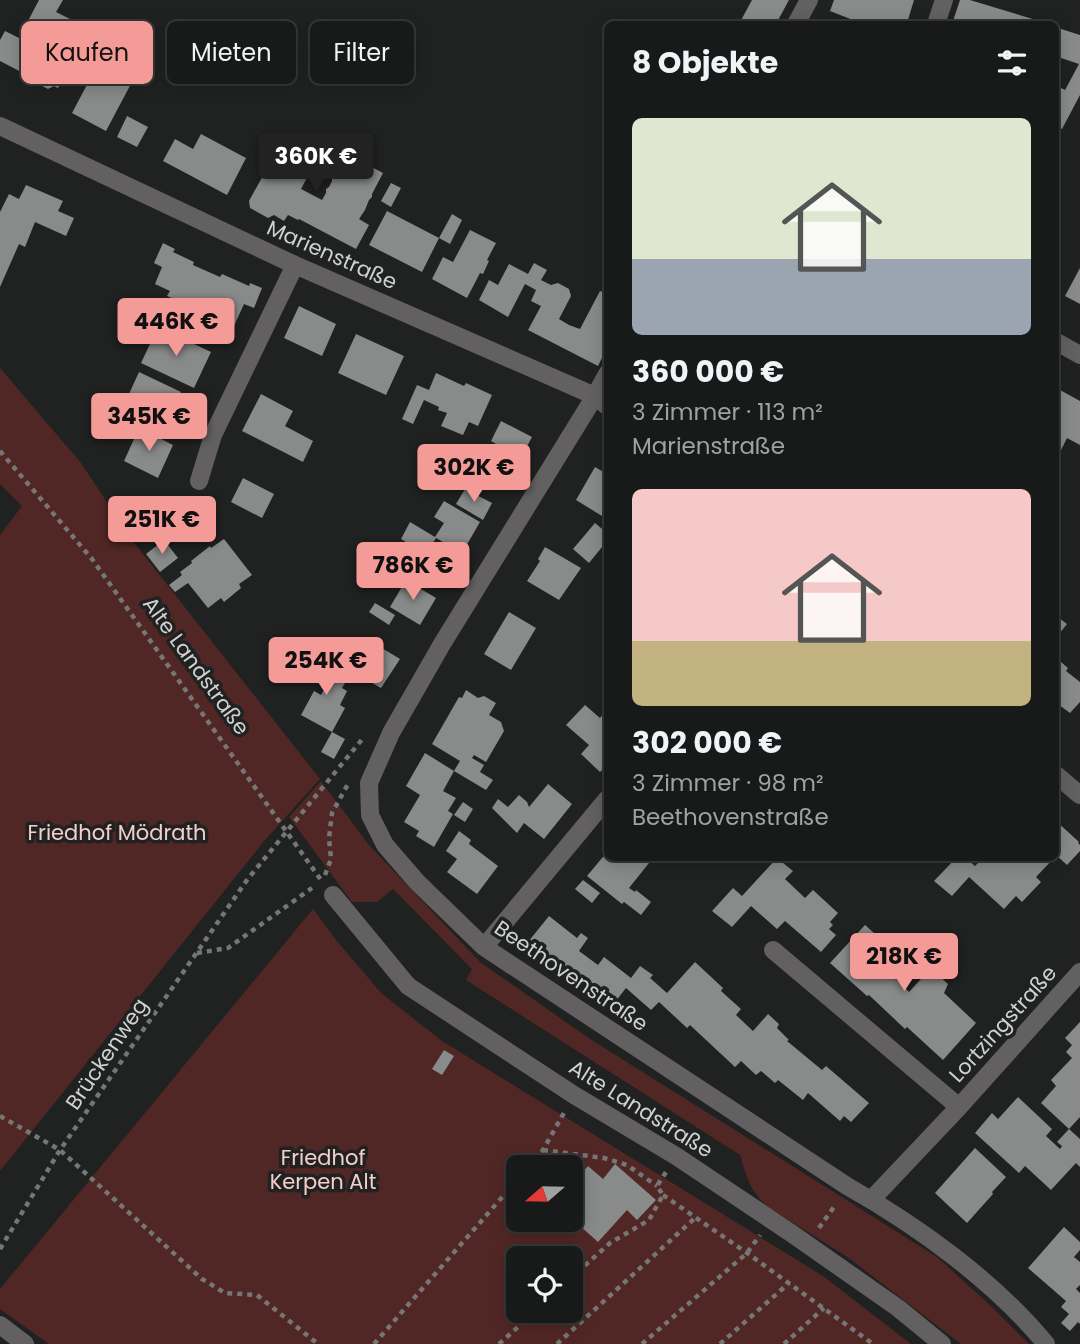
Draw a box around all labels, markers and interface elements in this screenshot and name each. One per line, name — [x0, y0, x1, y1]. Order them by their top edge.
chip: Kaufen — [21, 21, 153, 84]
chip: Mieten — [167, 21, 296, 84]
chip: Filter — [310, 21, 414, 84]
text: 8 Objekte — [632, 41, 778, 84]
icon: filters — [993, 44, 1031, 82]
pin: 360K € — [259, 134, 373, 193]
text: 360K € — [275, 140, 357, 172]
icon: home — [769, 164, 895, 290]
street label: Marienstraße — [262, 213, 402, 296]
pin: 446K € — [119, 298, 233, 358]
text: 446K € — [133, 305, 219, 337]
text: 360 000 € — [632, 350, 784, 393]
pin: 345K € — [92, 393, 206, 453]
text: 3 Zimmer · 113 m² — [632, 396, 823, 428]
text: 345K € — [107, 400, 191, 432]
text: Marienstraße — [632, 430, 785, 462]
pin: 302K € — [417, 444, 531, 504]
text: 302K € — [433, 451, 515, 483]
pin: 251K € — [105, 496, 219, 556]
text: 251K € — [124, 503, 200, 535]
icon: home — [769, 535, 895, 661]
pin: 786K € — [356, 542, 470, 602]
text: 786K € — [372, 549, 454, 581]
street label: Alte Landstraße — [136, 591, 256, 741]
pin: 254K € — [269, 638, 383, 697]
text: 254K € — [285, 644, 367, 676]
text: 302 000 € — [632, 721, 782, 764]
text: 3 Zimmer · 98 m² — [632, 767, 824, 799]
text: Beethovenstraße — [632, 801, 829, 833]
park label: Friedhof Mödrath — [27, 818, 207, 847]
street label: Beethovenstraße — [489, 913, 654, 1038]
pin: 218K € — [847, 934, 961, 993]
text: 218K € — [866, 940, 942, 972]
street label: Lortzingstraße — [942, 959, 1063, 1088]
street label: Brückenweg — [59, 992, 155, 1115]
street label: Alte Landstraße — [564, 1053, 719, 1164]
park label: Friedhof Kerpen Alt — [270, 1143, 376, 1196]
north arrow — [506, 1155, 583, 1232]
map controls — [506, 1155, 583, 1323]
button: locate — [506, 1246, 583, 1323]

